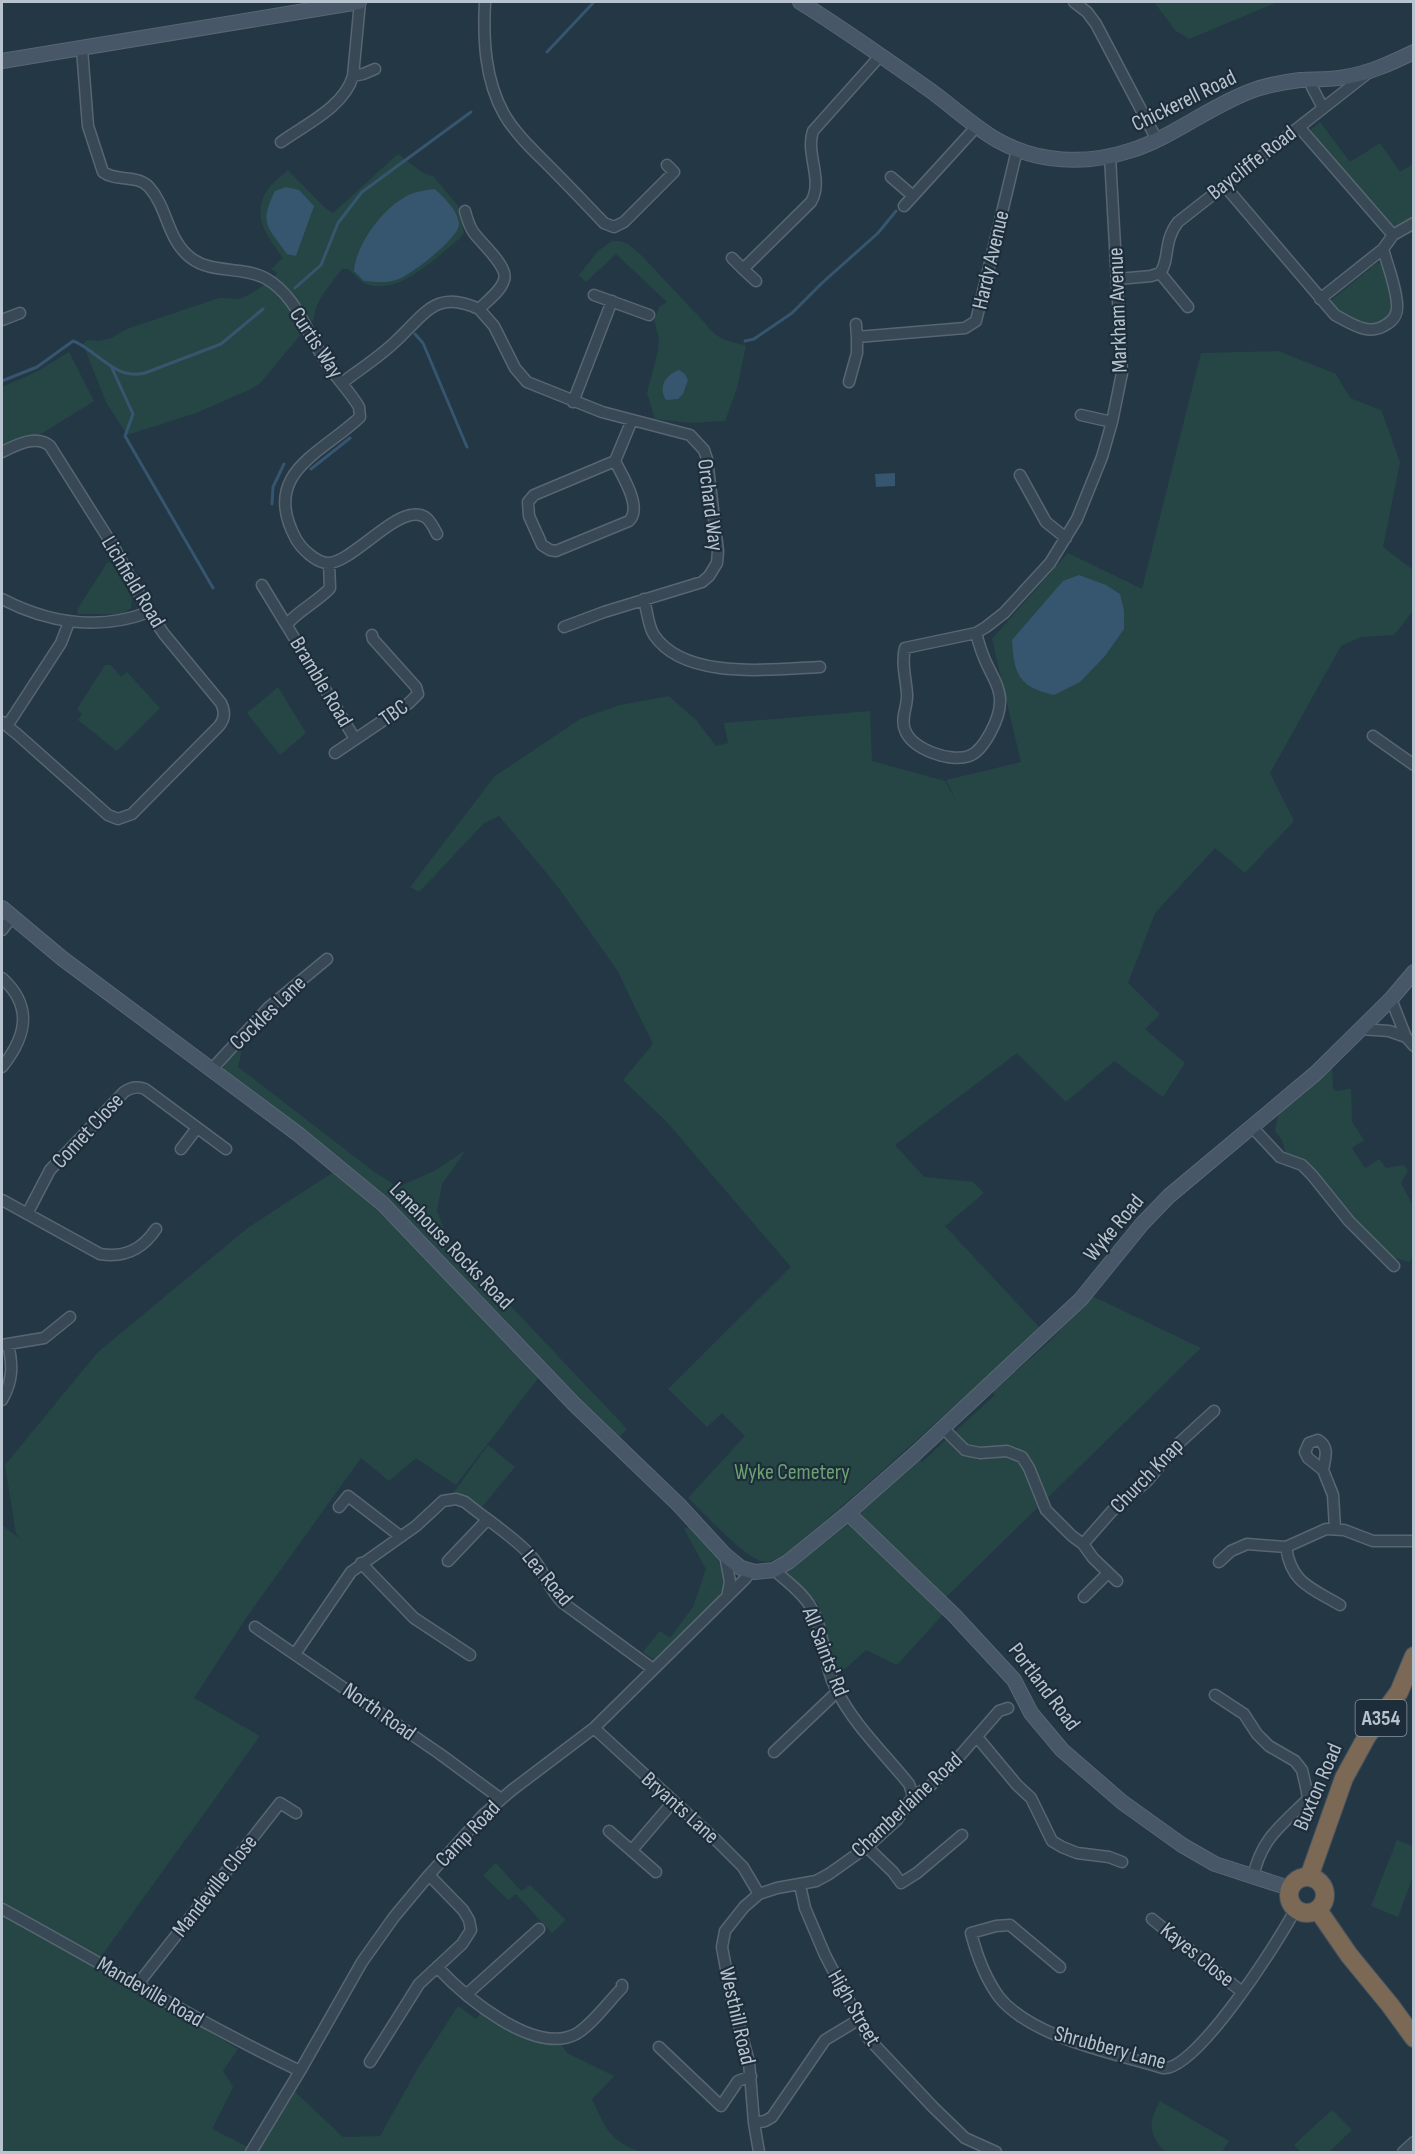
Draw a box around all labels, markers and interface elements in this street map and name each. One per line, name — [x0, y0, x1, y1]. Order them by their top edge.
street label: Chickerell Road — [1127, 64, 1241, 138]
street label: Baycliffe Road — [1202, 120, 1302, 206]
street label: Hardy Avenue — [967, 208, 1015, 312]
street label: Markham Avenue — [1102, 247, 1134, 373]
street label: Curtis Way — [283, 302, 349, 384]
street label: Orchard Way — [691, 457, 729, 553]
street label: Lichfield Road — [95, 531, 171, 633]
street label: Bramble Road — [284, 632, 358, 732]
street label: TBC — [374, 694, 414, 732]
street label: Cockles Lane — [224, 970, 312, 1056]
street label: Comet Close — [46, 1088, 130, 1174]
street label: Lanehouse Rocks Road — [383, 1177, 519, 1315]
street label: Wyke Road — [1078, 1189, 1150, 1267]
street label: Church Knap — [1105, 1433, 1189, 1519]
park label: Wyke Cemetery — [734, 1459, 850, 1486]
street label: Lea Road — [516, 1544, 578, 1612]
street label: All Saints' Rd — [795, 1603, 854, 1700]
street label: Portland Road — [1002, 1638, 1086, 1736]
street label: North Road — [337, 1677, 421, 1747]
road number: A354 — [1356, 1700, 1406, 1736]
street label: Buxton Road — [1288, 1739, 1348, 1835]
street label: Chamberlaine Road — [846, 1747, 968, 1863]
street label: Bryants Lane — [636, 1766, 724, 1850]
street label: Camp Road — [430, 1795, 506, 1873]
street label: Mandeville Close — [167, 1829, 263, 1943]
street label: Kayes Close — [1155, 1917, 1239, 1993]
street label: Mandeville Road — [92, 1951, 208, 2033]
street label: Westhill Road — [713, 1965, 761, 2067]
street label: High Street — [821, 1965, 887, 2051]
street label: Shrubbery Lane — [1051, 2020, 1169, 2076]

